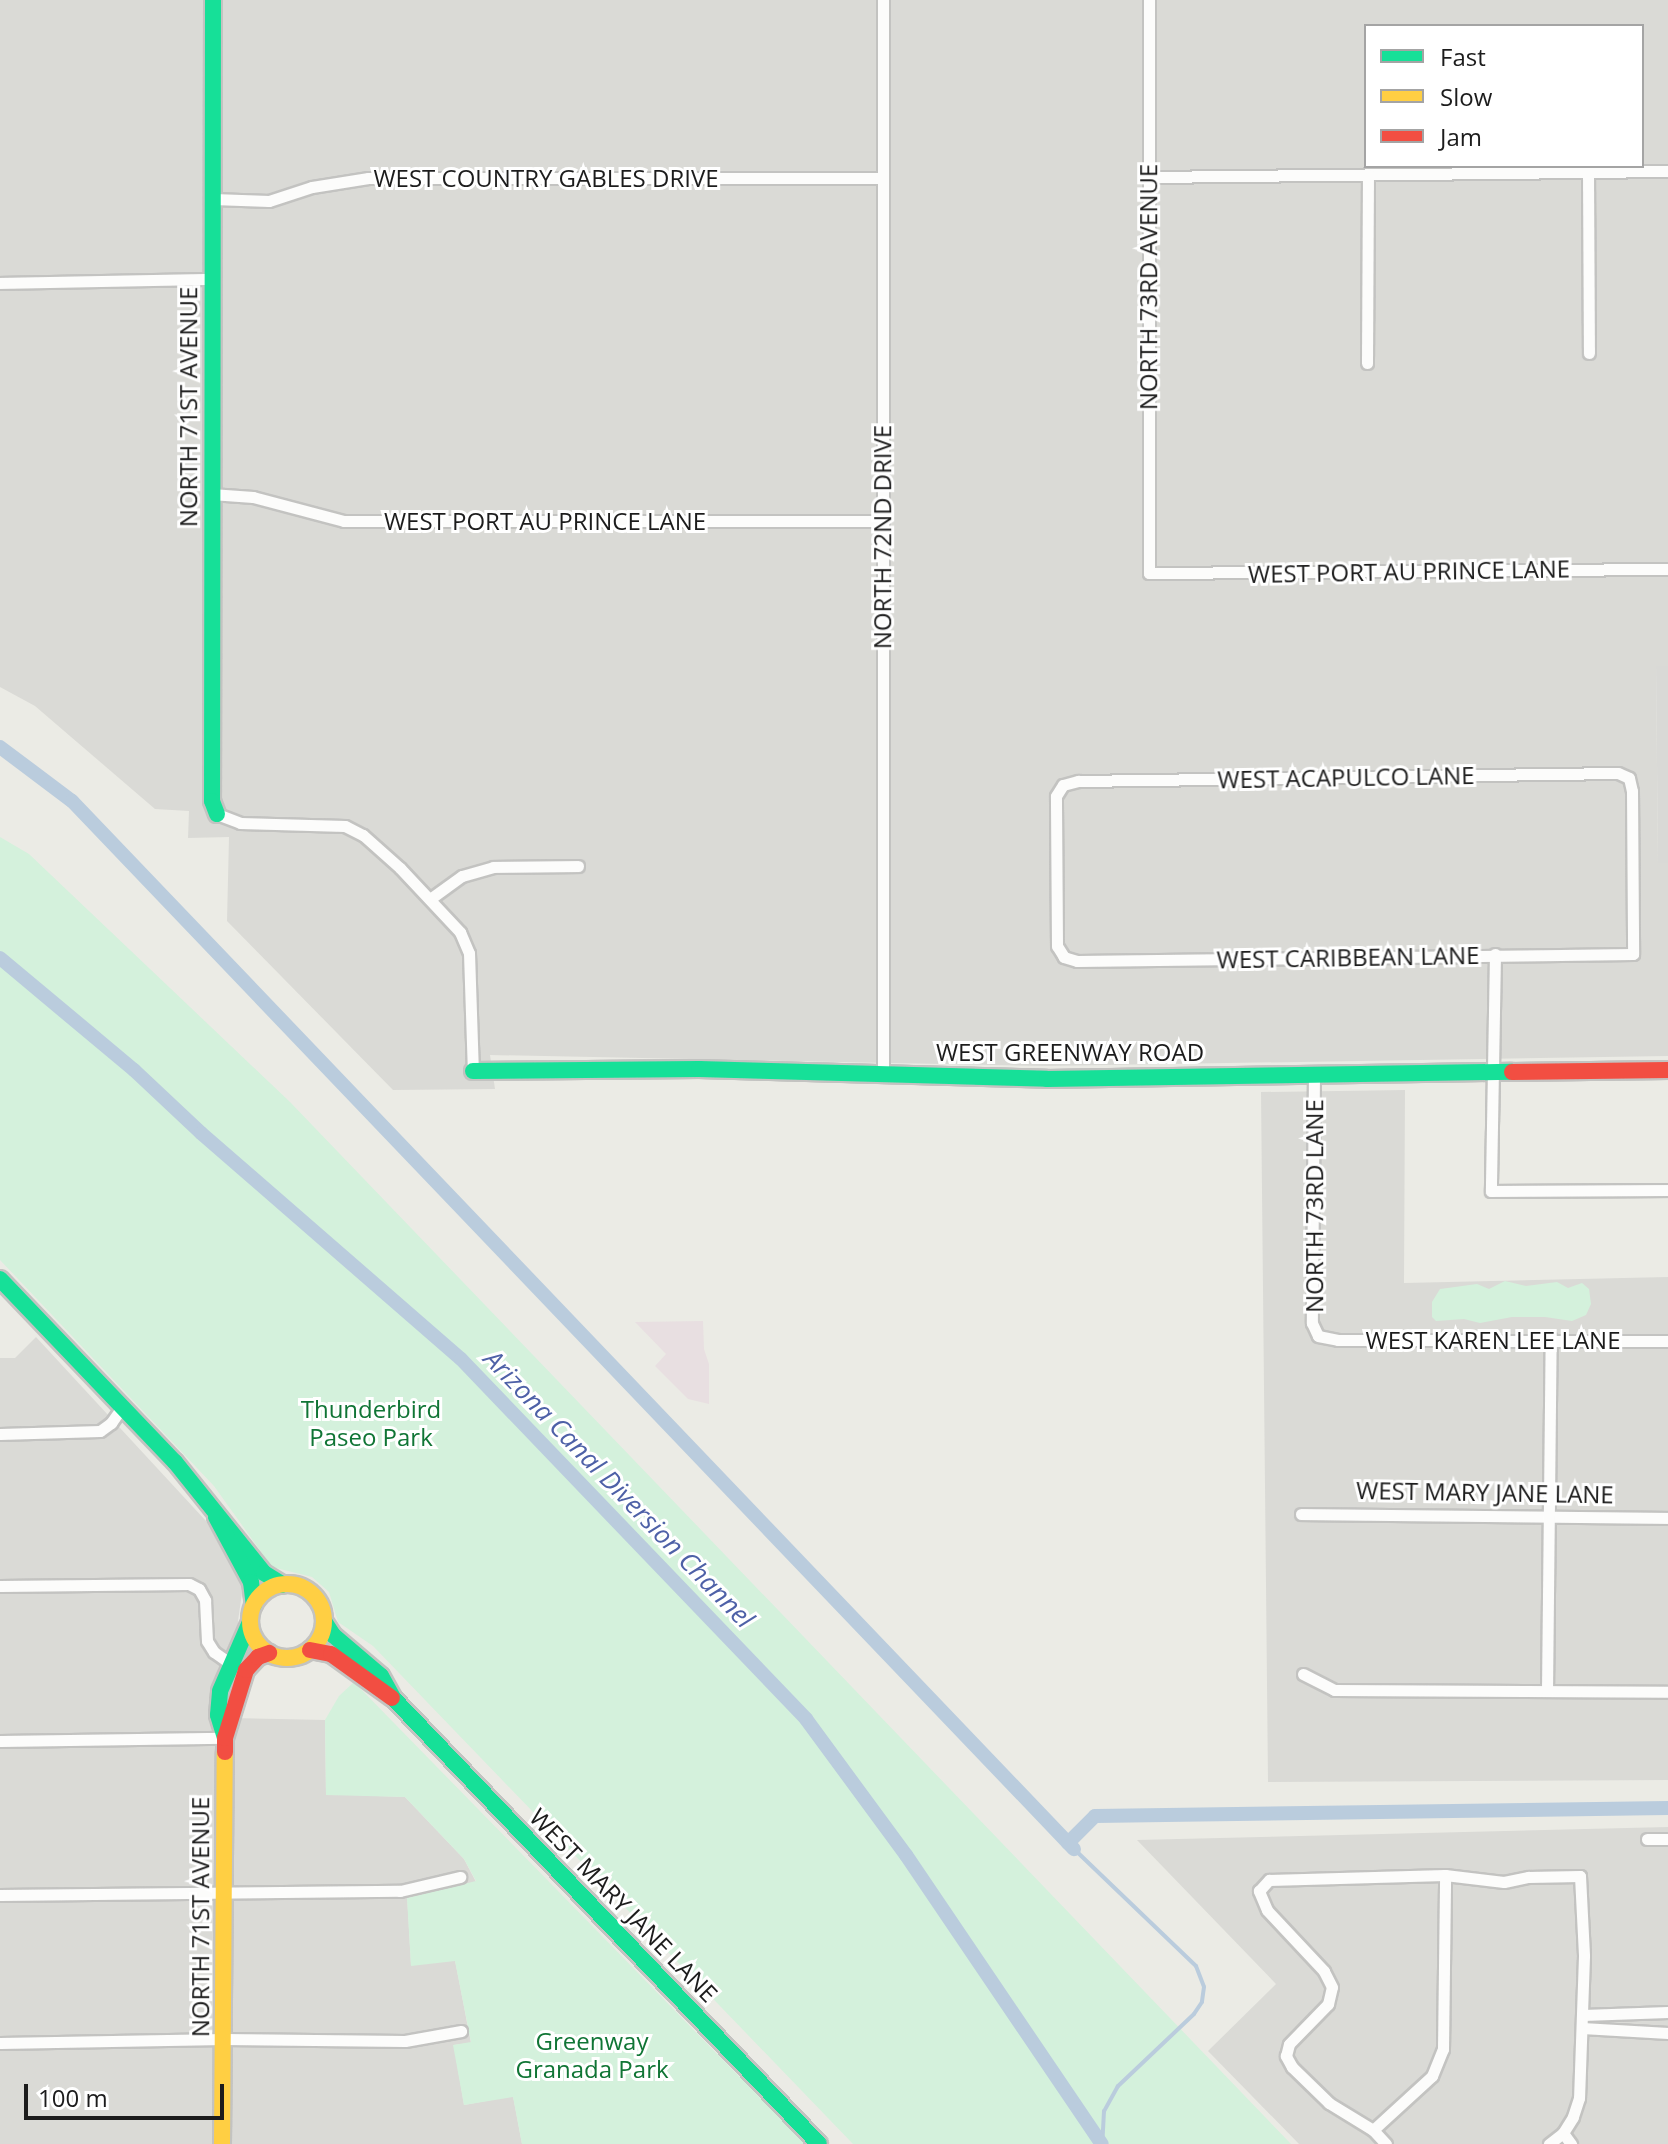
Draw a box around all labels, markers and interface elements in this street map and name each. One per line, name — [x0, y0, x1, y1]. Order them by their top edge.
legend — [1364, 24, 1644, 168]
text: Fast — [1440, 40, 1486, 73]
text: Slow — [1440, 80, 1492, 113]
text: Jam — [1440, 120, 1482, 153]
street label: WEST COUNTRY GABLES DRIVE — [373, 164, 719, 192]
street label: NORTH 73RD AVENUE — [1134, 164, 1162, 410]
street label: NORTH 71ST AVENUE — [174, 287, 202, 527]
street label: NORTH 72ND DRIVE — [868, 425, 896, 649]
street label: WEST PORT AU PRINCE LANE — [384, 507, 706, 535]
street label: WEST PORT AU PRINCE LANE — [1248, 554, 1570, 588]
street label: WEST ACAPULCO LANE — [1217, 760, 1475, 794]
street label: WEST CARIBBEAN LANE — [1216, 940, 1480, 974]
street label: WEST GREENWAY ROAD — [936, 1038, 1204, 1066]
street label: NORTH 73RD LANE — [1300, 1099, 1328, 1313]
street label: WEST KAREN LEE LANE — [1366, 1326, 1620, 1354]
water label: Arizona Canal Diversion Channel — [478, 1343, 760, 1635]
park label: Thunderbird Paseo Park — [301, 1395, 441, 1451]
street label: WEST MARY JANE LANE — [1356, 1475, 1614, 1509]
street label: NORTH 71ST AVENUE — [186, 1797, 214, 2037]
street label: WEST MARY JANE LANE — [524, 1802, 724, 2008]
park label: Greenway Granada Park — [515, 2027, 669, 2083]
scale bar — [28, 2068, 228, 2118]
text: 100 m — [38, 2081, 108, 2114]

